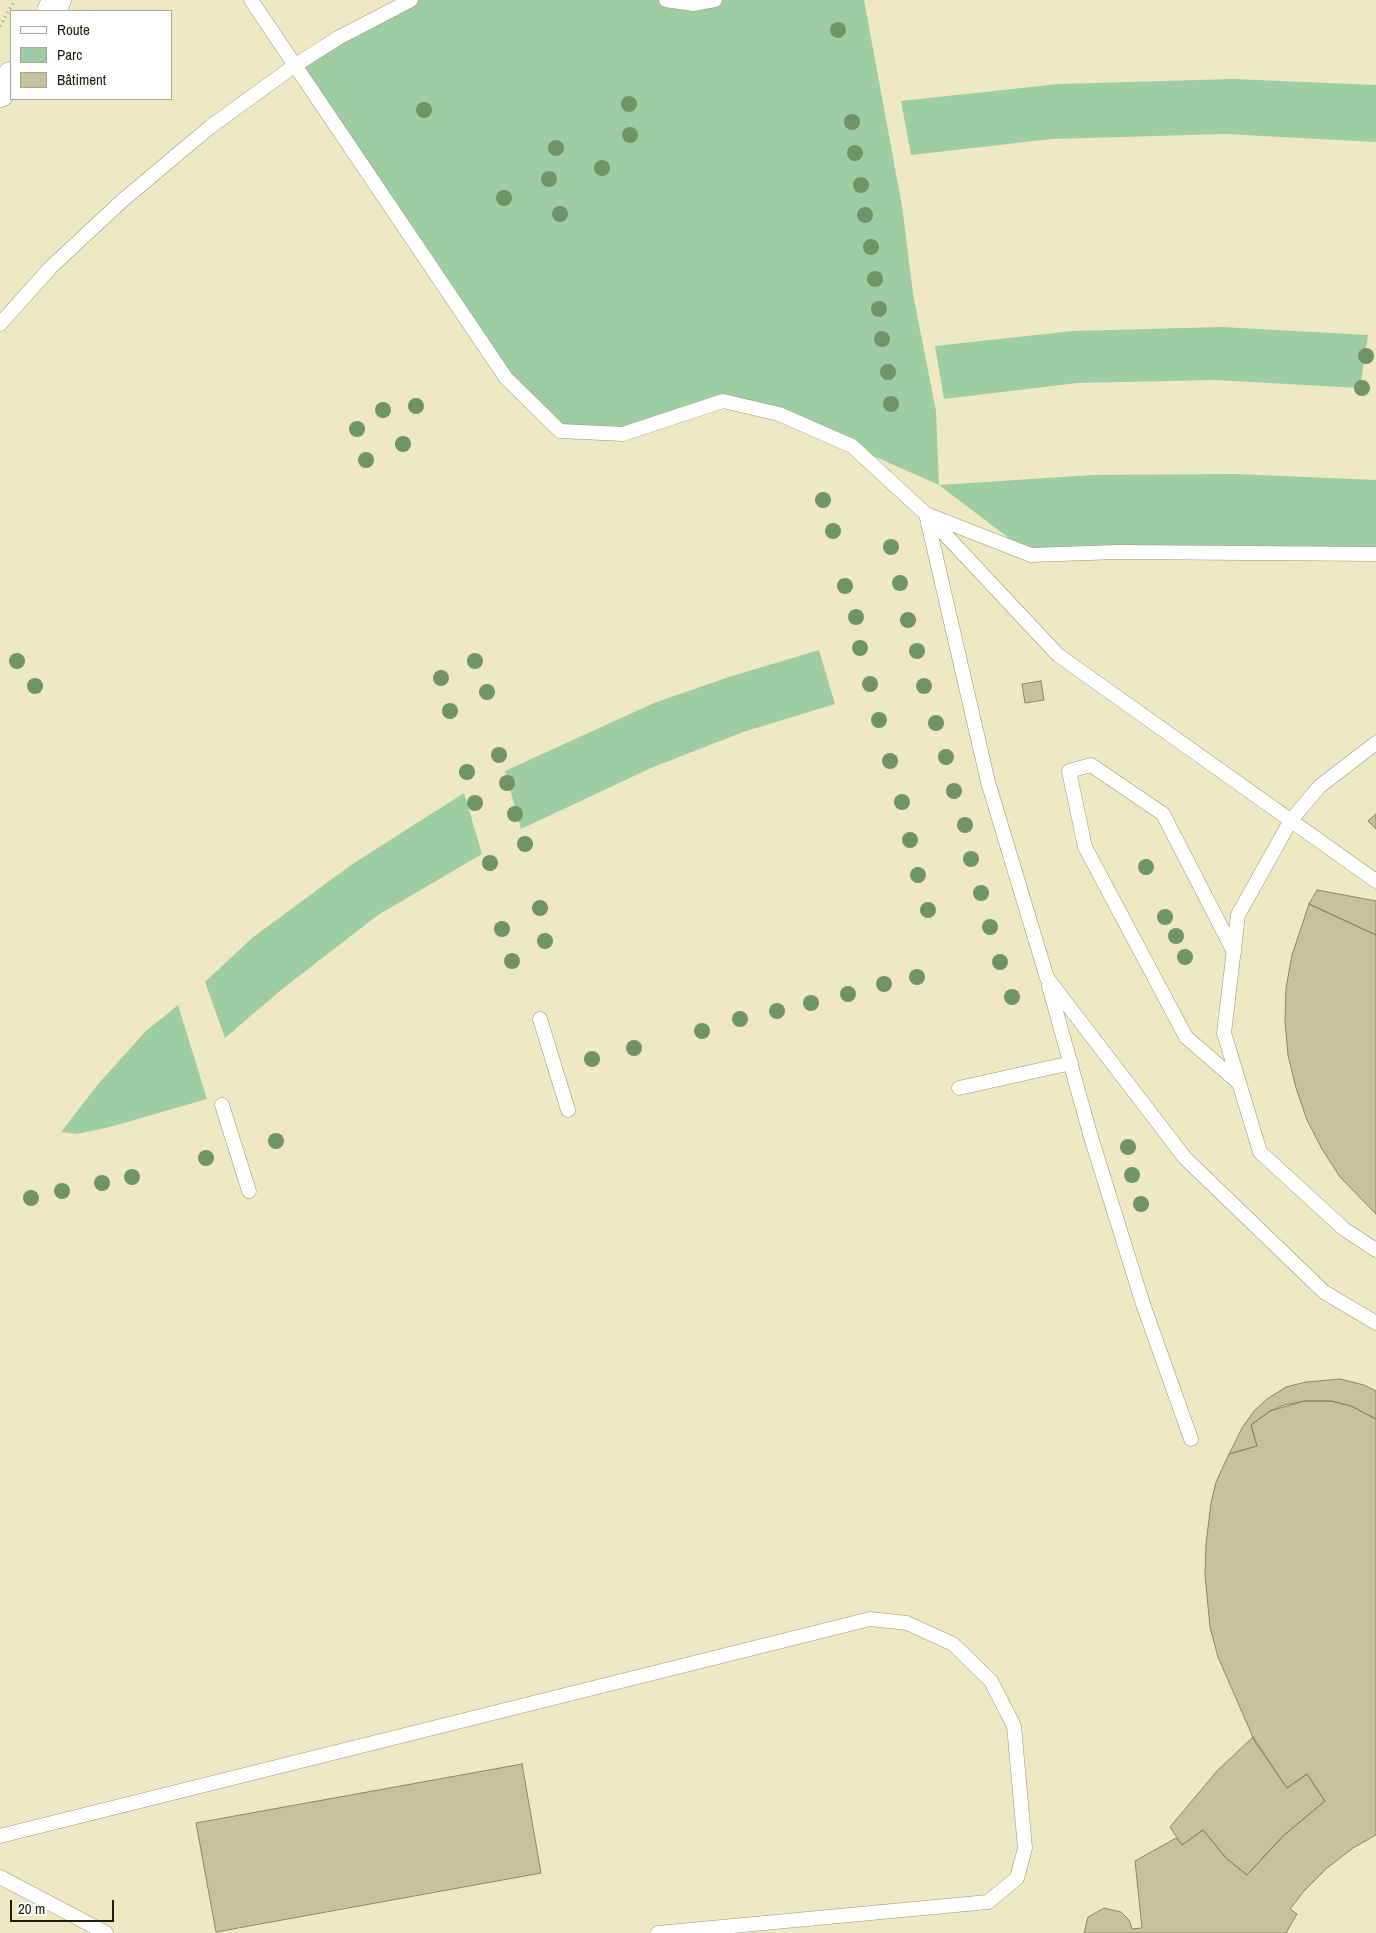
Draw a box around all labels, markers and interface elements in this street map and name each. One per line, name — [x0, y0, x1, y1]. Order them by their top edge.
legend — [10, 10, 172, 100]
text: Route — [57, 19, 90, 40]
text: Parc — [57, 44, 82, 65]
text: Bâtiment — [57, 69, 106, 90]
scale bar — [12, 1890, 116, 1922]
text: 20 m — [18, 1898, 45, 1919]

